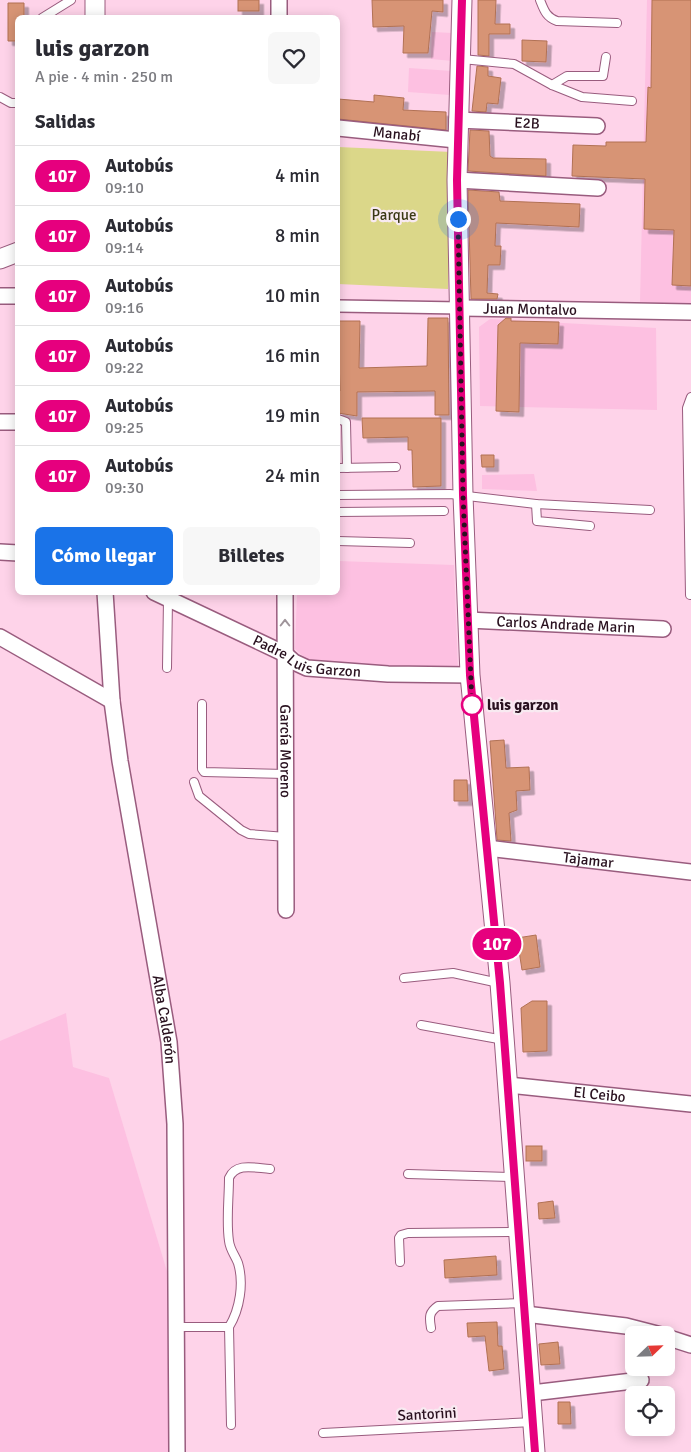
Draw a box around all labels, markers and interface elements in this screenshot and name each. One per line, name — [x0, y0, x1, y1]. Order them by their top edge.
button: heart — [268, 32, 320, 84]
text: luis garzon — [35, 33, 150, 63]
text: A pie · 4 min · 250 m — [35, 67, 173, 87]
text: Salidas — [35, 110, 95, 134]
street label: E2B — [514, 113, 540, 133]
street label: Manabí — [372, 123, 421, 145]
text: Autobús — [105, 154, 173, 178]
text: 4 min — [275, 164, 320, 188]
text: 107 — [48, 165, 77, 187]
text: 09:10 — [105, 178, 144, 198]
park label: Parque — [372, 206, 416, 224]
your location — [446, 207, 471, 232]
text: Autobús — [105, 214, 173, 238]
text: 8 min — [275, 224, 320, 248]
text: 107 — [48, 225, 77, 247]
text: 09:14 — [105, 238, 144, 258]
text: Autobús — [105, 274, 173, 298]
text: 10 min — [265, 284, 320, 308]
text: 107 — [48, 285, 77, 307]
text: 09:16 — [105, 298, 144, 318]
street label: Juan Montalvo — [483, 299, 577, 319]
text: Autobús — [105, 334, 173, 358]
text: 16 min — [265, 344, 320, 368]
text: 107 — [48, 345, 77, 367]
text: 09:22 — [105, 358, 144, 378]
text: Autobús — [105, 394, 173, 418]
text: 19 min — [265, 404, 320, 428]
text: 107 — [48, 405, 77, 427]
text: 09:25 — [105, 418, 144, 438]
text: Autobús — [105, 454, 173, 478]
text: 24 min — [265, 464, 320, 488]
text: 107 — [48, 465, 77, 487]
text: 09:30 — [105, 478, 144, 498]
button: Cómo llegar — [35, 527, 173, 585]
button: Billetes — [183, 527, 320, 585]
street label: Carlos Andrade Marin — [496, 612, 636, 637]
one-way arrow — [280, 619, 290, 626]
street label: Padre Luis Garzon — [250, 631, 362, 681]
marker: luis garzon — [461, 694, 483, 716]
place label: luis garzon — [487, 696, 559, 714]
street label: García Moreno — [276, 704, 295, 798]
street label: Tajamar — [562, 848, 615, 872]
line badge: 107 — [468, 928, 526, 960]
text: 107 — [482, 933, 512, 955]
street label: Alba Calderón — [148, 974, 180, 1065]
street label: El Ceibo — [572, 1083, 627, 1106]
north arrow — [625, 1326, 675, 1376]
map controls — [625, 1326, 675, 1436]
button: locate — [625, 1386, 675, 1436]
street label: Santorini — [397, 1403, 457, 1425]

